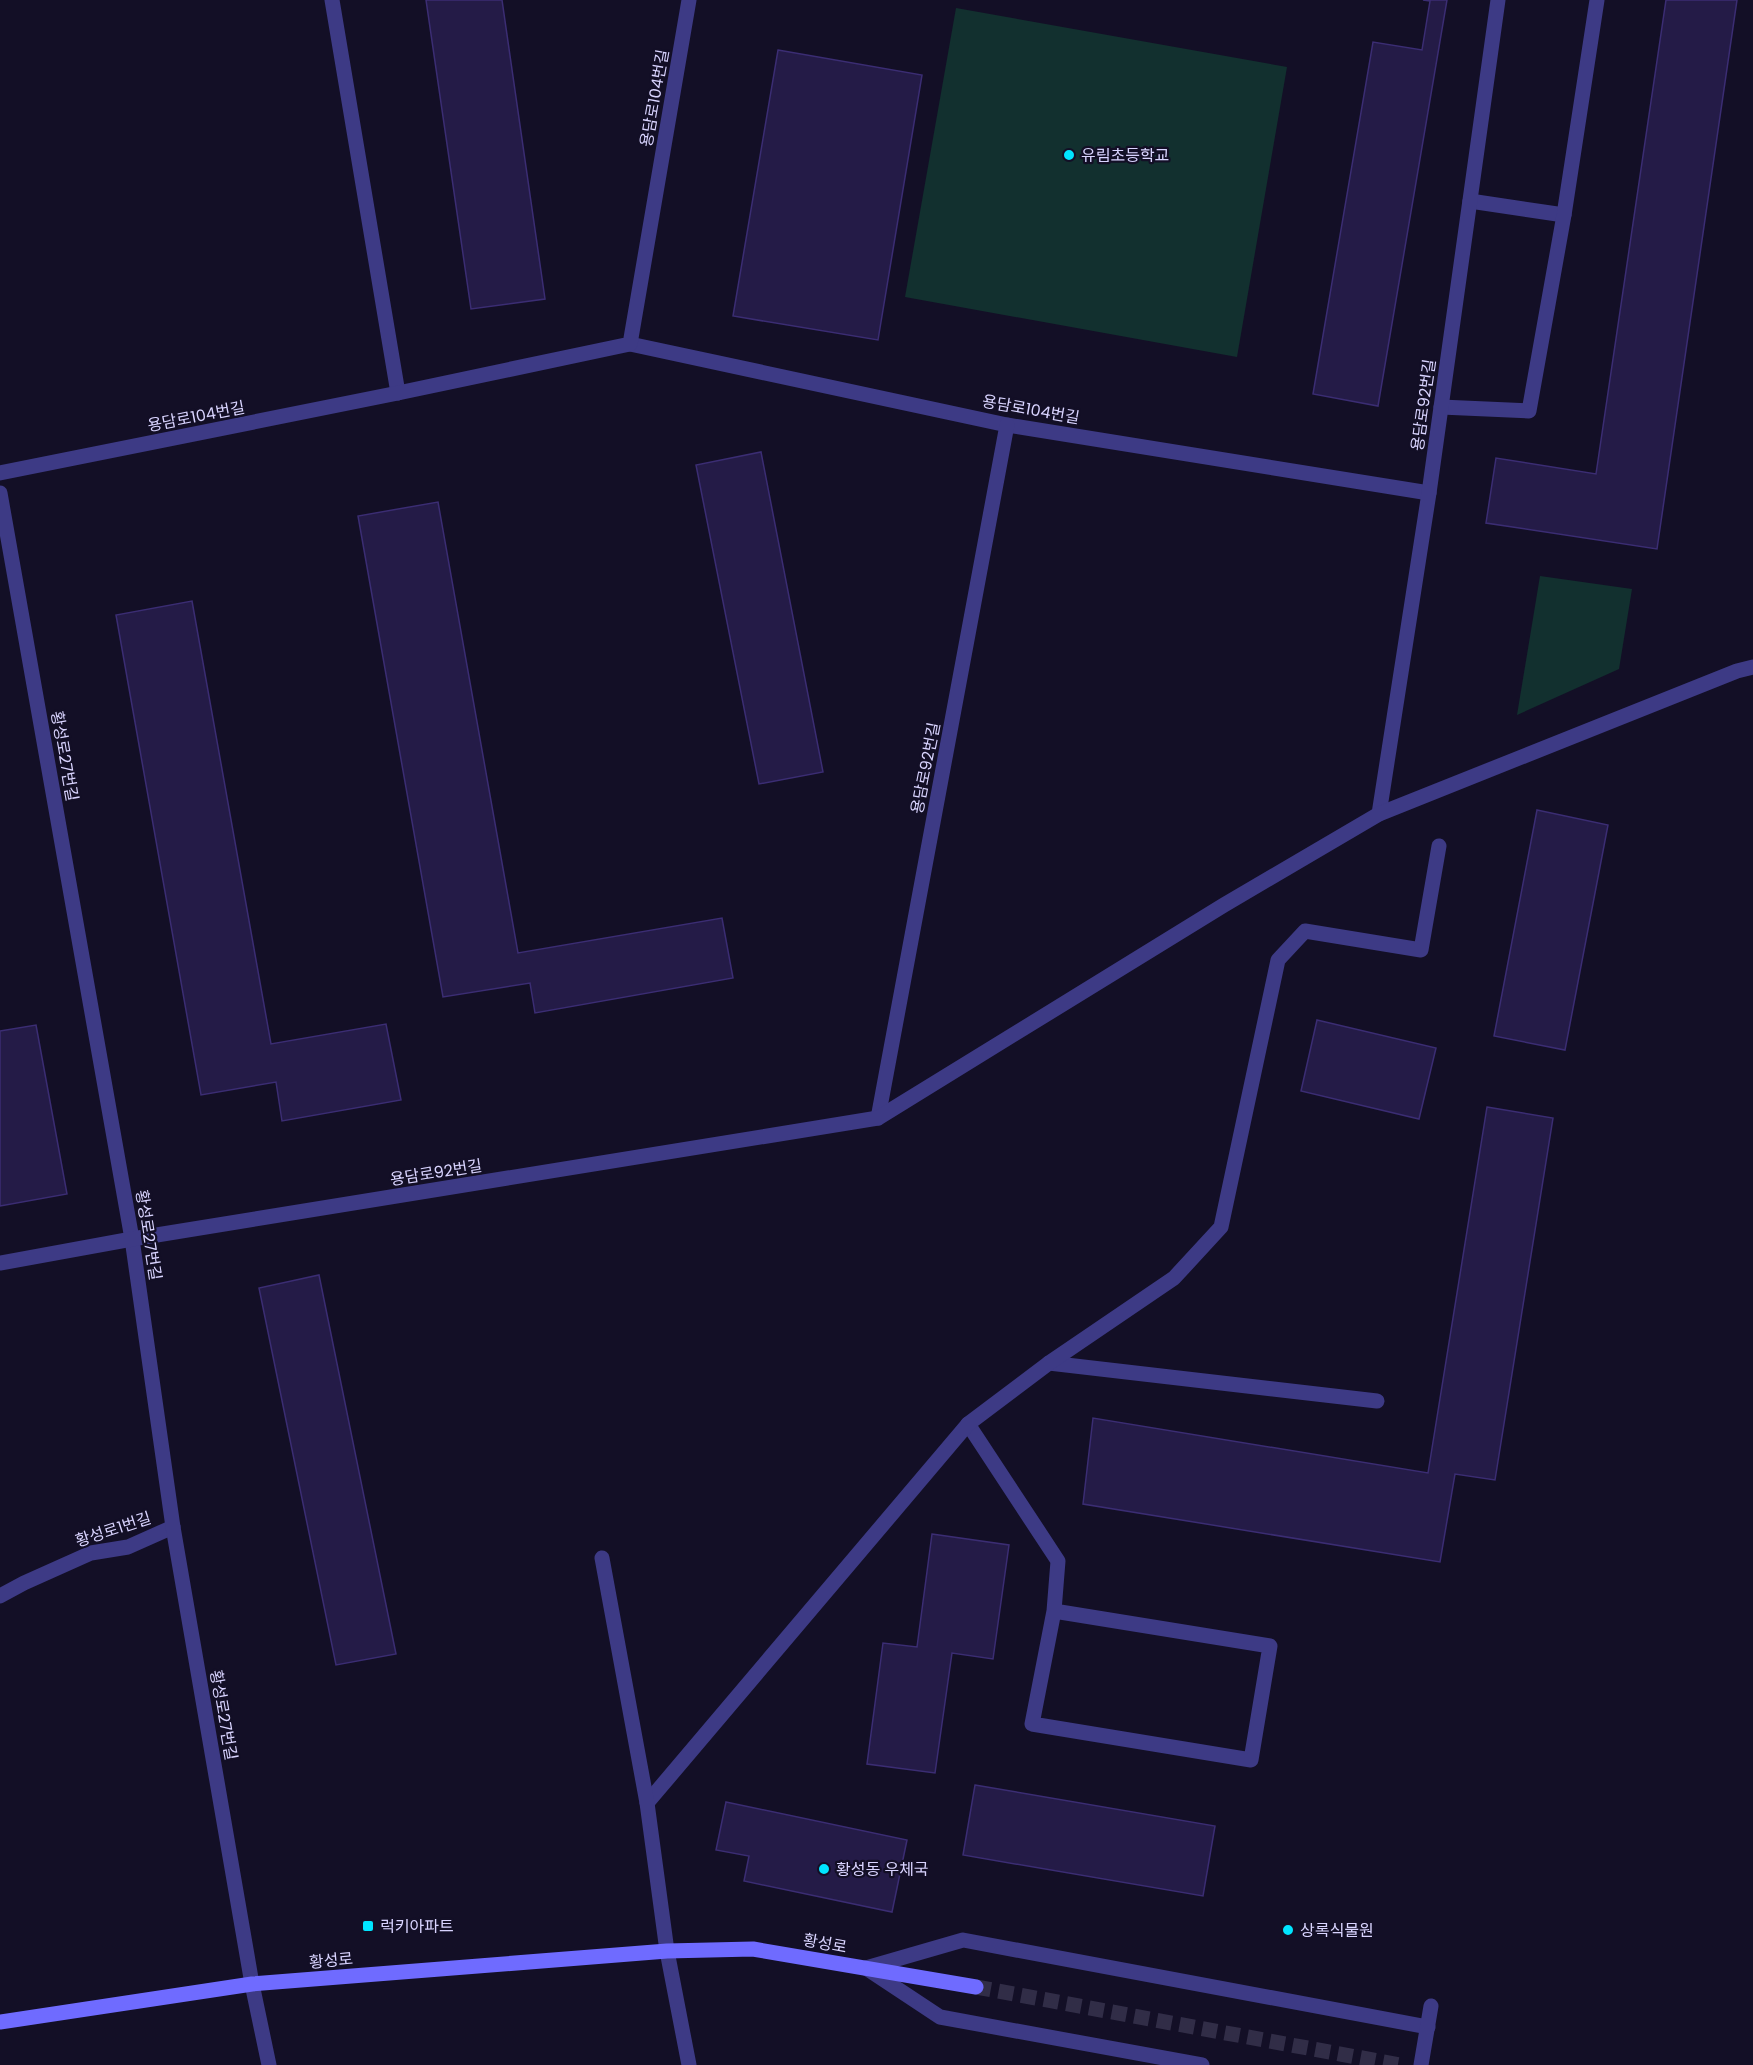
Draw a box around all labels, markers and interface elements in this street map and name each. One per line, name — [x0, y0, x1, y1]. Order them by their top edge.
street label: 용담로104번길 — [635, 47, 674, 149]
place label: 유림초등학교 — [1081, 144, 1169, 167]
marker: 유림초등학교 — [1062, 148, 1076, 162]
street label: 용담로92번길 — [1406, 357, 1441, 453]
street label: 용담로104번길 — [980, 390, 1082, 429]
street label: 용담로104번길 — [145, 396, 247, 437]
street label: 황성로27번길 — [45, 709, 84, 803]
street label: 용담로92번길 — [905, 720, 946, 816]
street label: 용담로92번길 — [388, 1154, 484, 1191]
street label: 황성로27번길 — [130, 1188, 167, 1282]
street label: 황성로1번길 — [72, 1506, 154, 1553]
street label: 황성로27번길 — [204, 1668, 243, 1762]
place label: 황성동 우체국 — [836, 1858, 929, 1881]
marker: 황성동 우체국 — [817, 1862, 831, 1876]
place label: 럭키아파트 — [380, 1915, 454, 1938]
marker: 럭키아파트 — [361, 1919, 375, 1933]
place label: 상록식물원 — [1300, 1919, 1374, 1942]
marker: 상록식물원 — [1281, 1923, 1295, 1937]
street label: 황성로 — [801, 1928, 849, 1959]
street label: 황성로 — [308, 1947, 354, 1974]

